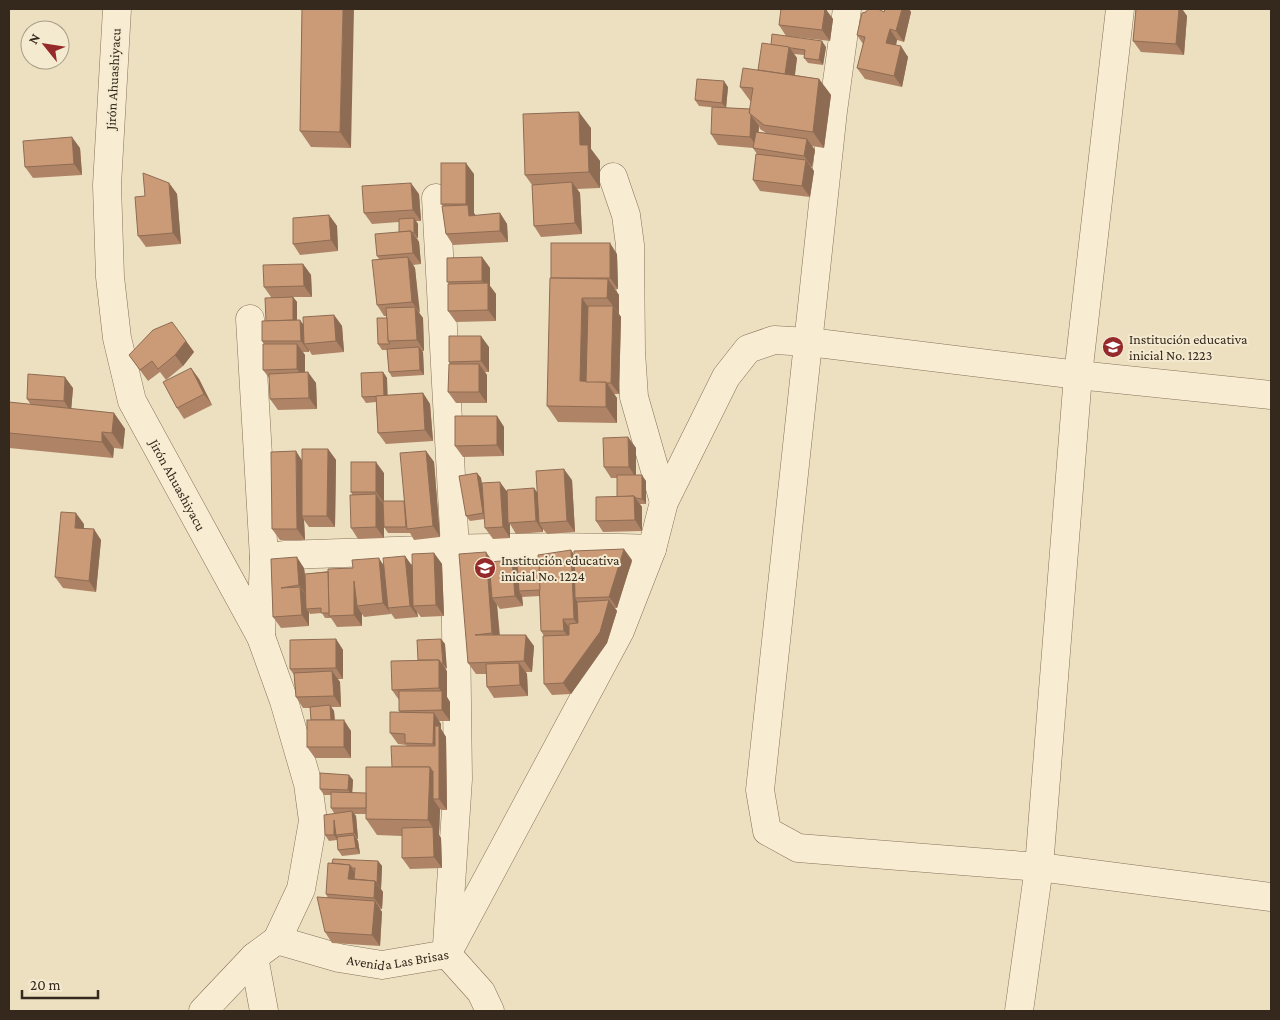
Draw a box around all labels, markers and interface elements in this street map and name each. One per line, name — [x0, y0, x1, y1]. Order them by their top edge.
north arrow — [20, 20, 70, 70]
street label: Jirón Ahuashiyacu — [102, 27, 124, 132]
text: N — [24, 30, 43, 47]
place label: Institución educativa inicial No. 1223 — [1129, 331, 1248, 363]
school or university icon: Institución educativa inicial No. 1223 — [1101, 335, 1125, 359]
street label: Jirón Ahuashiyacu — [145, 434, 210, 534]
place label: Institución educativa inicial No. 1224 — [501, 552, 620, 584]
school or university icon: Institución educativa inicial No. 1224 — [473, 556, 497, 580]
street label: Avenida Las Brisas — [345, 946, 450, 973]
scale bar — [22, 968, 99, 1000]
text: 20 m — [30, 977, 61, 993]

